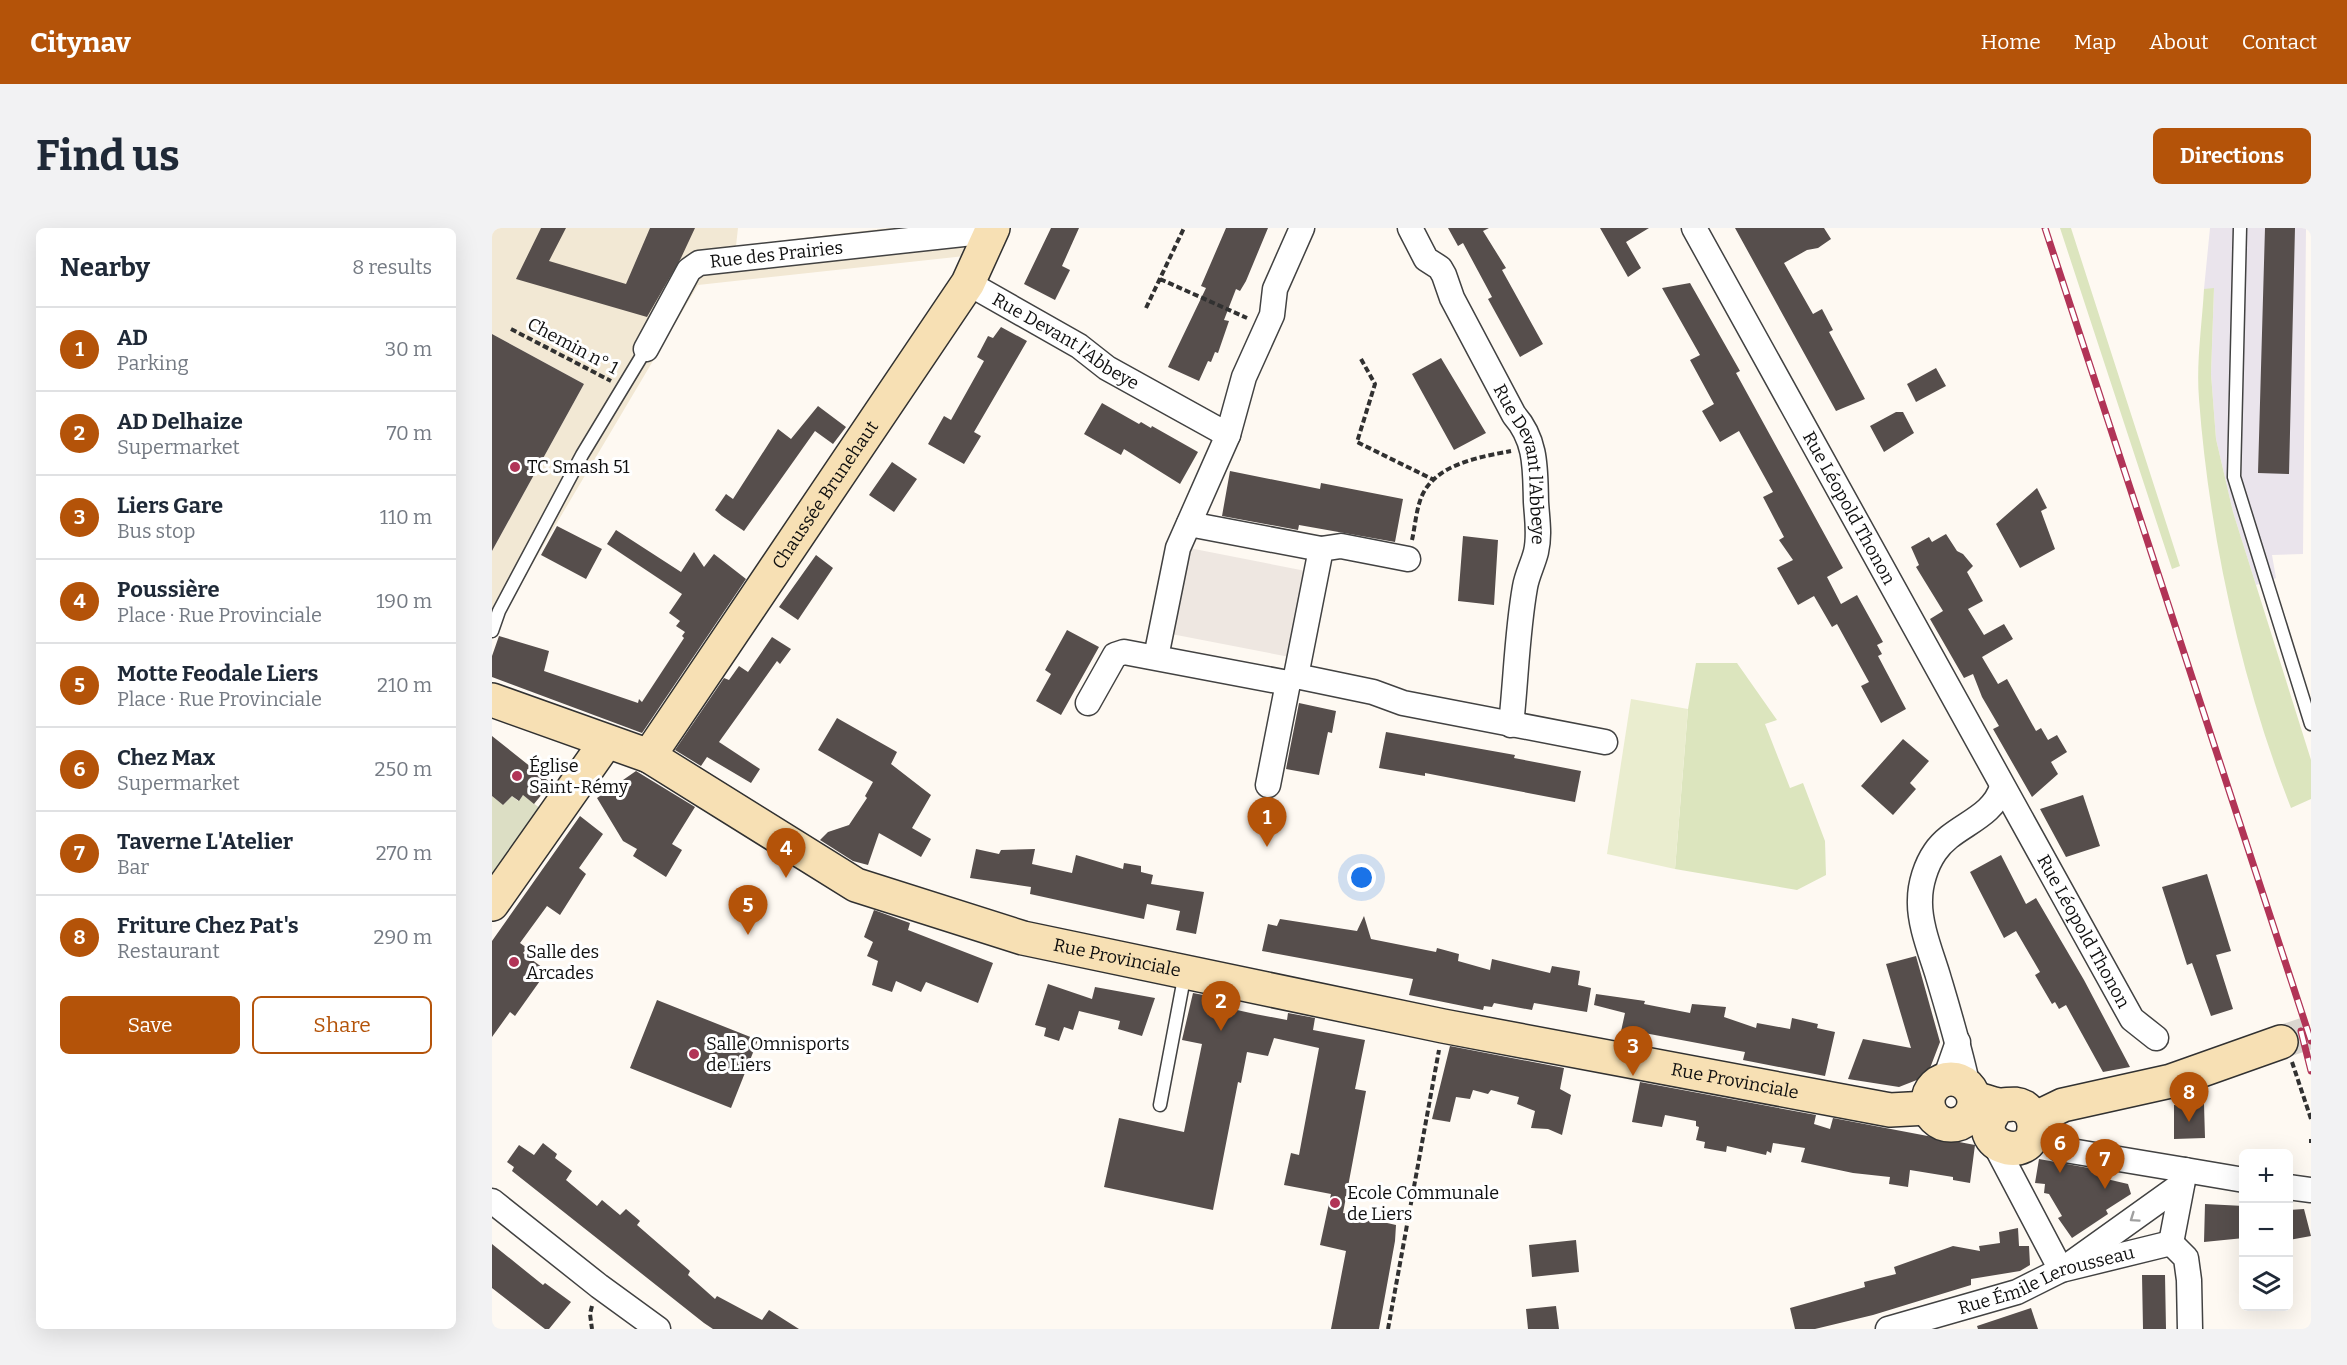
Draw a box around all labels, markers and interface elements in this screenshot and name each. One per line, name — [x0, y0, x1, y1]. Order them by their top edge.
text: Citynav — [30, 26, 131, 59]
text: Home — [1981, 29, 2041, 55]
text: Map — [2074, 29, 2116, 55]
text: About — [2149, 29, 2209, 55]
text: Contact — [2242, 29, 2317, 55]
button: Directions — [2153, 128, 2311, 184]
text: Find us — [36, 131, 180, 181]
street label: Rue des Prairies — [709, 236, 844, 273]
text: Nearby — [60, 252, 150, 283]
text: 8 results — [352, 255, 432, 279]
street label: Rue Devant l'Abbeye — [989, 288, 1143, 395]
street label: Chemin n° 1 — [524, 313, 623, 380]
text: AD — [117, 324, 148, 351]
text: 1 — [75, 337, 84, 361]
text: 30 m — [385, 337, 432, 361]
text: Parking — [117, 351, 189, 375]
street label: Rue Devant l'Abbeye — [1489, 380, 1549, 545]
text: AD Delhaize — [117, 408, 243, 435]
street label: Chaussée Brunehaut — [767, 416, 883, 573]
text: 2 — [74, 421, 85, 445]
text: 70 m — [386, 421, 432, 445]
street label: Rue Léopold Thonon — [1798, 427, 1901, 589]
text: Supermarket — [117, 435, 240, 459]
place label: TC Smash 51 — [527, 456, 630, 478]
marker: TC Smash 51 — [508, 460, 522, 474]
text: Liers Gare — [117, 492, 223, 519]
text: 3 — [74, 505, 85, 529]
text: 110 m — [380, 505, 432, 529]
text: Bus stop — [117, 519, 195, 543]
text: Poussière — [117, 576, 220, 603]
text: 4 — [73, 589, 86, 613]
text: 190 m — [376, 589, 432, 613]
text: Place · Rue Provinciale — [117, 603, 322, 627]
text: Motte Feodale Liers — [117, 660, 318, 687]
text: 5 — [74, 673, 85, 697]
text: 210 m — [377, 673, 432, 697]
text: Place · Rue Provinciale — [117, 687, 322, 711]
text: Chez Max — [117, 744, 215, 771]
place label: Église Saint-Rémy — [529, 754, 629, 798]
text: 6 — [74, 757, 85, 781]
text: 250 m — [375, 757, 432, 781]
marker: Église Saint-Rémy — [510, 769, 524, 783]
text: Supermarket — [117, 771, 240, 795]
pin: 1 — [1248, 798, 1286, 847]
text: Taverne L'Atelier — [117, 828, 293, 855]
pin: 4 — [766, 828, 806, 878]
text: 7 — [74, 841, 85, 865]
text: 270 m — [376, 841, 432, 865]
street label: Rue Léopold Thonon — [2032, 851, 2135, 1012]
text: Bar — [117, 855, 149, 879]
your location — [1347, 863, 1376, 892]
pin: 5 — [728, 886, 768, 935]
text: Friture Chez Pat's — [117, 912, 299, 939]
text: 8 — [73, 925, 86, 949]
text: 290 m — [374, 925, 432, 949]
street label: Rue Provinciale — [1052, 934, 1183, 982]
text: Restaurant — [117, 939, 220, 963]
place label: Salle des Arcades — [526, 941, 599, 984]
marker: Salle des Arcades — [507, 955, 521, 969]
pin: 2 — [1202, 982, 1240, 1031]
button: Save — [60, 996, 240, 1054]
button: Share — [252, 996, 432, 1054]
pin: 3 — [1614, 1026, 1652, 1076]
place label: Salle Omnisports de Liers — [706, 1033, 850, 1076]
marker: Salle Omnisports de Liers — [687, 1047, 701, 1061]
street label: Rue Provinciale — [1669, 1058, 1801, 1104]
pin: 8 — [2170, 1072, 2208, 1122]
pin: 6 — [2040, 1124, 2080, 1173]
pin: 7 — [2086, 1140, 2124, 1189]
map controls — [2239, 1149, 2293, 1311]
button: + — [2239, 1149, 2293, 1203]
place label: Ecole Communale de Liers — [1347, 1182, 1499, 1225]
marker: Ecole Communale de Liers — [1328, 1196, 1342, 1210]
button: − — [2239, 1203, 2293, 1257]
one-way arrow — [2130, 1211, 2141, 1222]
street label: Rue Émile Lerousseau — [1956, 1241, 2137, 1319]
button: layers — [2239, 1257, 2293, 1311]

